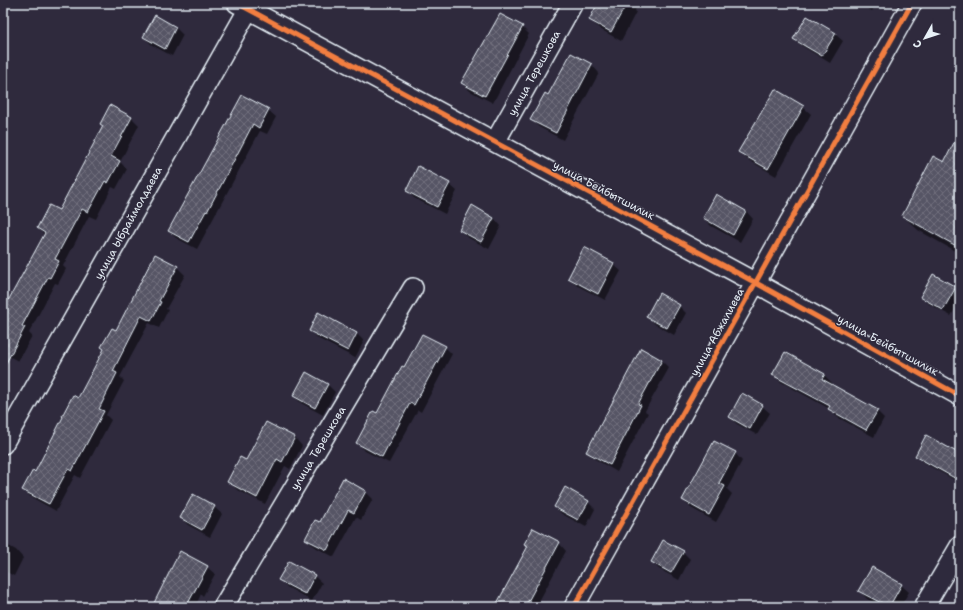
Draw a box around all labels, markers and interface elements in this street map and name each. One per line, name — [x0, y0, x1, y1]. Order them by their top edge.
north arrow — [905, 18, 945, 58]
street label: улица Терешкова — [505, 28, 564, 119]
text: С — [910, 36, 926, 51]
street label: улица Бейбытшилик — [550, 157, 657, 224]
street label: улица Ыбраймолдаева — [91, 164, 166, 282]
street label: улица Абжалиева — [687, 285, 748, 379]
street label: улица Бейбытшилик — [835, 311, 941, 380]
street label: улица Терешкова — [287, 403, 350, 493]

